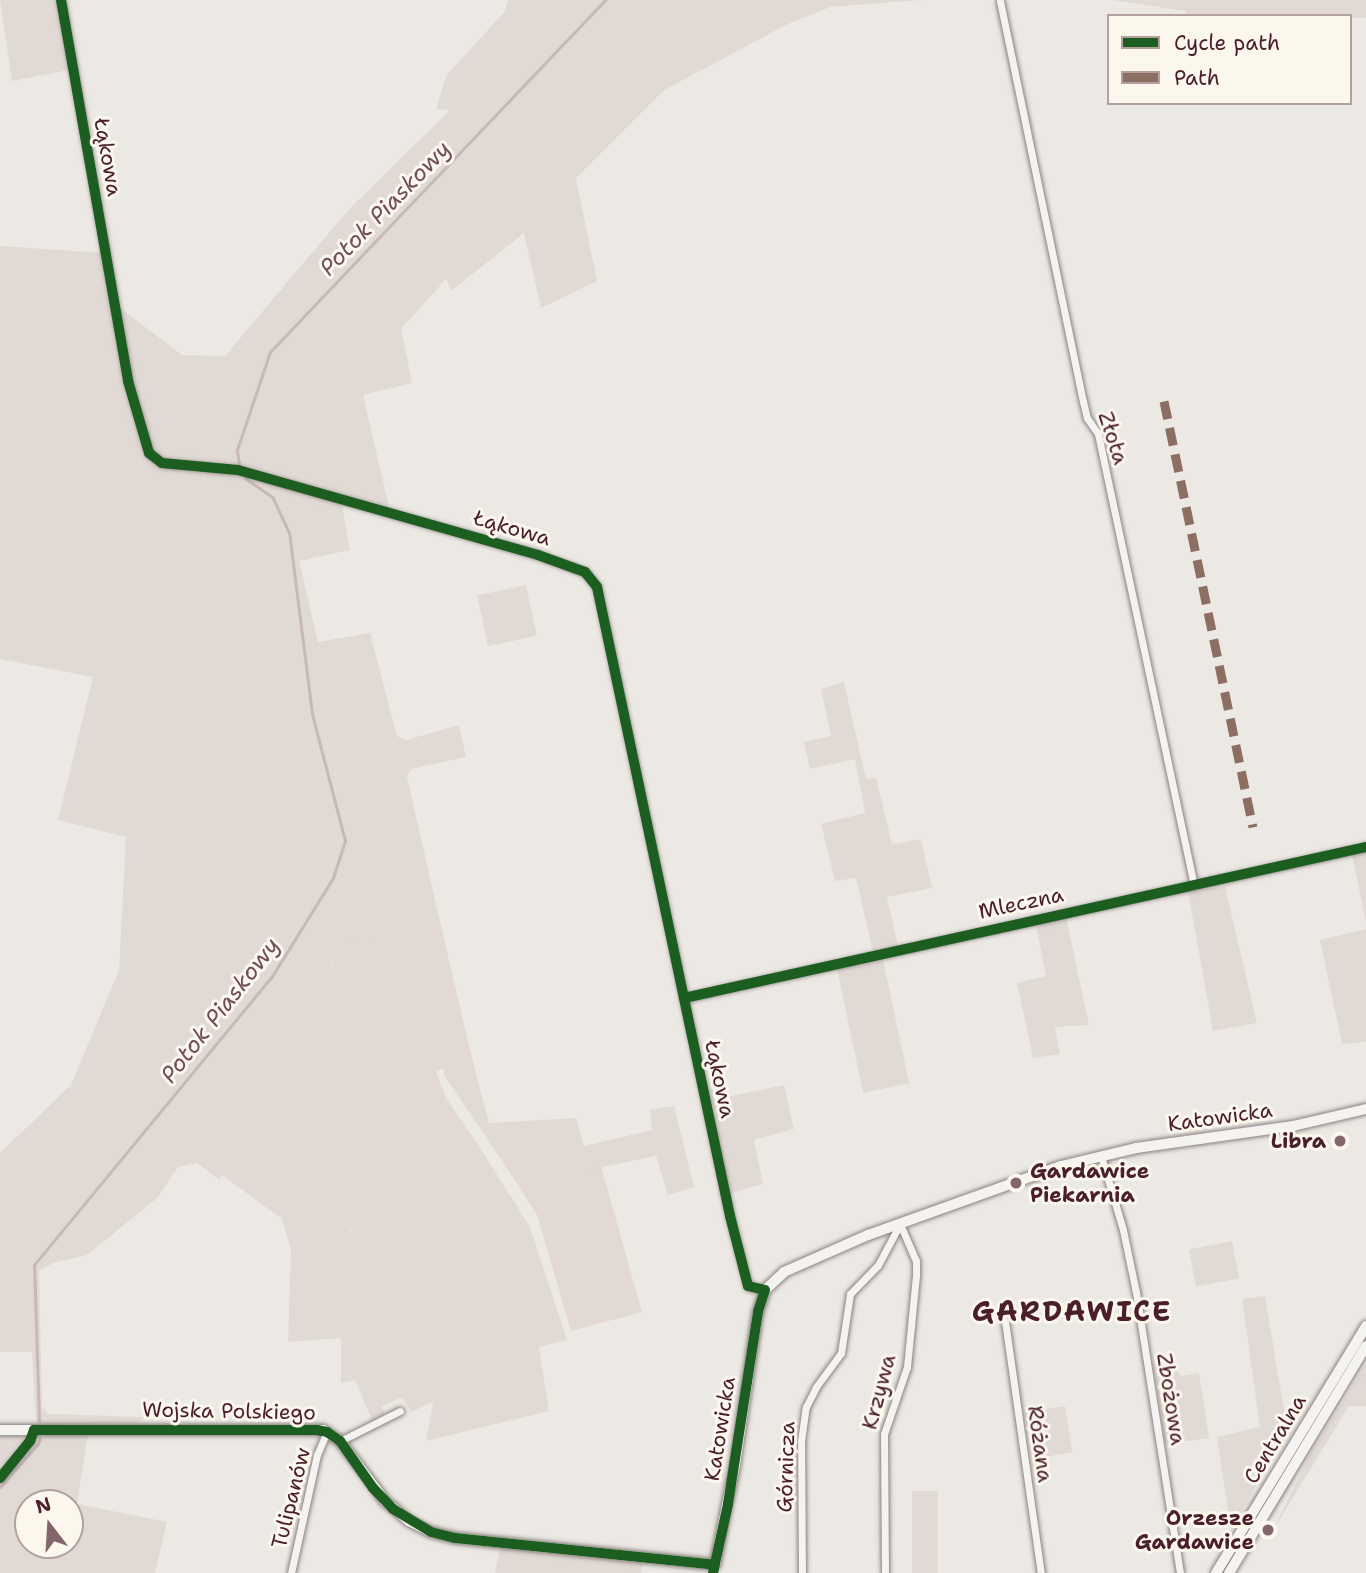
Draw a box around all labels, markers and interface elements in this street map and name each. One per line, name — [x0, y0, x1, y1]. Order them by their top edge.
legend — [1107, 14, 1352, 105]
text: Cycle path — [1174, 29, 1280, 57]
text: Path — [1174, 64, 1220, 92]
street label: Łąkowa — [89, 116, 127, 198]
water label: Potok Piaskowy — [314, 135, 456, 281]
street label: Złota — [1093, 408, 1133, 468]
street label: Łąkowa — [471, 505, 553, 551]
street label: Mleczna — [976, 882, 1066, 924]
water label: Potok Piaskowy — [155, 932, 285, 1088]
street label: Łąkowa — [699, 1038, 741, 1120]
street label: Katowicka — [1166, 1097, 1274, 1137]
place label: Libra — [1271, 1128, 1326, 1154]
marker: Libra — [1332, 1133, 1348, 1149]
place label: Gardawice Piekarnia — [1030, 1158, 1149, 1208]
marker: Gardawice Piekarnia — [1008, 1175, 1024, 1191]
district label: GARDAWICE — [973, 1294, 1171, 1328]
street label: Zbożowa — [1151, 1351, 1191, 1447]
street label: Krzywa — [857, 1352, 901, 1432]
street label: Katowicka — [699, 1375, 741, 1483]
street label: Centralna — [1239, 1390, 1311, 1488]
street label: Wojska Polskiego — [142, 1397, 316, 1425]
street label: Różana — [1022, 1404, 1058, 1484]
street label: Górnicza — [772, 1421, 800, 1513]
street label: Tulipanów — [266, 1445, 316, 1551]
north arrow — [14, 1489, 84, 1559]
text: N — [32, 1491, 54, 1520]
place label: Orzesze Gardawice — [1135, 1505, 1254, 1555]
marker: Orzesze Gardawice — [1260, 1522, 1276, 1538]

